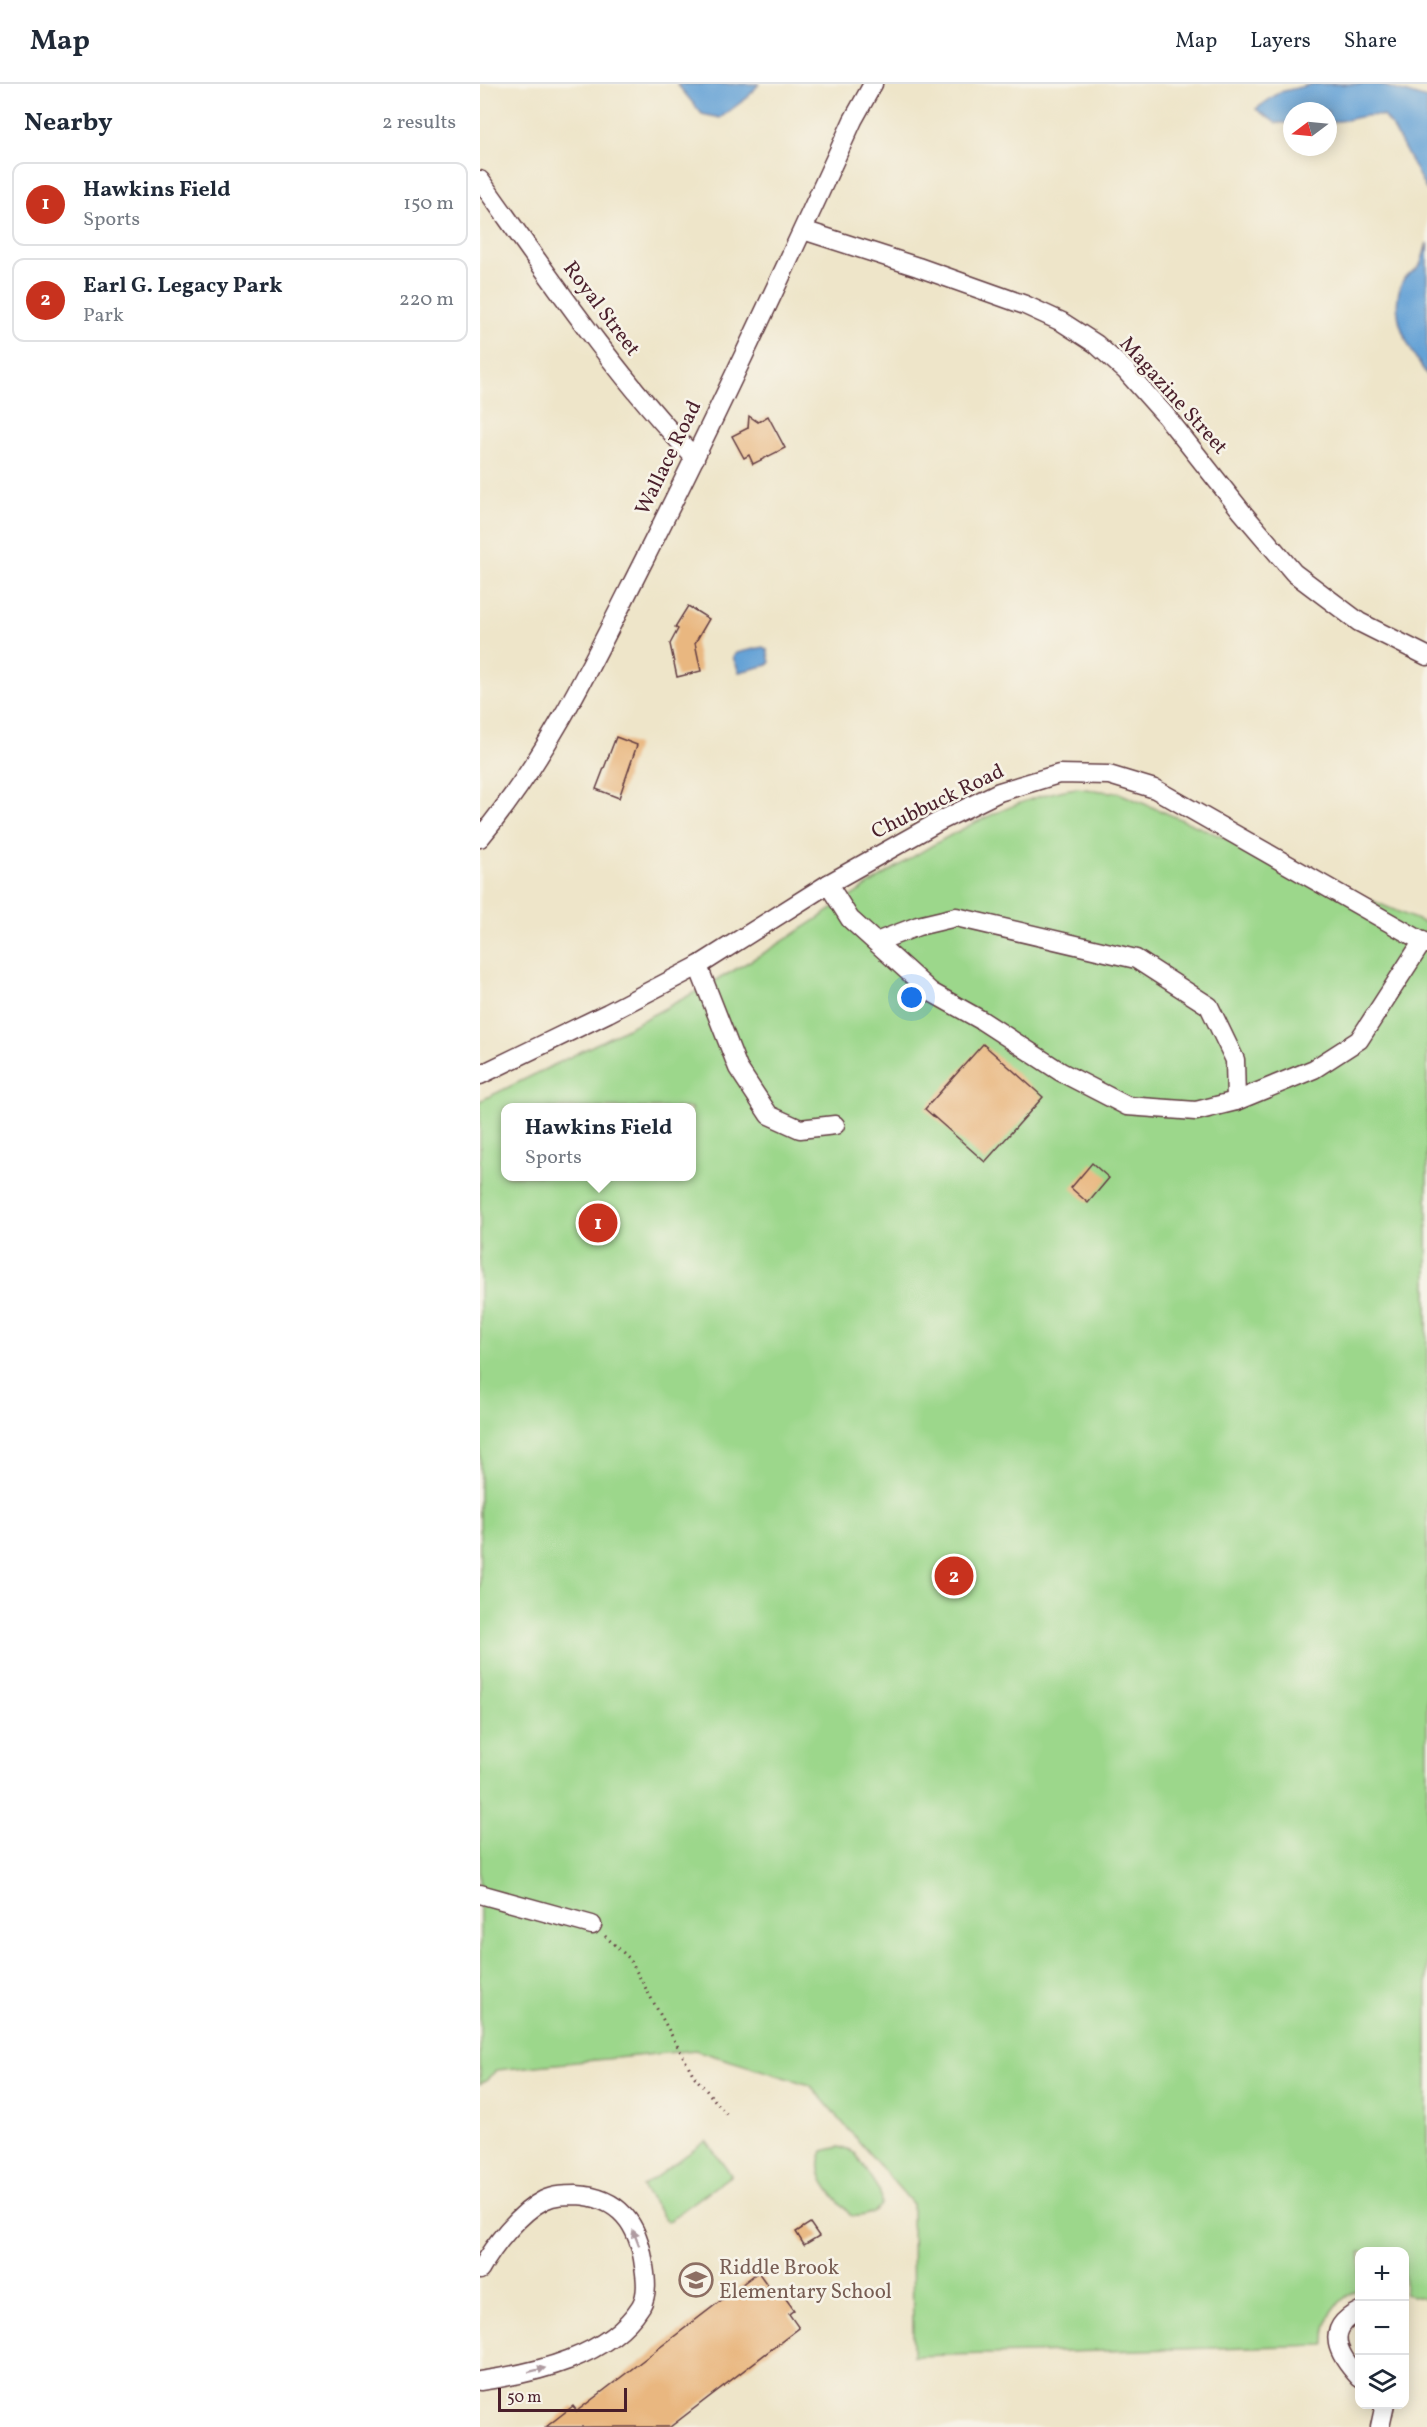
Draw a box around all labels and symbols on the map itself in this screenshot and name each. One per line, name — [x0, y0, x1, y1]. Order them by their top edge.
north arrow — [1283, 102, 1337, 156]
street label: Royal Street — [556, 255, 646, 363]
street label: Magazine Street — [1112, 331, 1234, 461]
street label: Wallace Road — [629, 396, 709, 520]
street label: Chubbuck Road — [867, 757, 1009, 847]
your location — [897, 983, 926, 1012]
pin: 1 — [578, 1200, 618, 1246]
pin: 2 — [934, 1554, 974, 1598]
one-way arrow — [631, 2228, 641, 2246]
place label: Riddle Brook Elementary School — [719, 2254, 892, 2307]
school or university icon: Riddle Brook Elementary School — [678, 2262, 714, 2298]
one-way arrow — [528, 2364, 547, 2374]
scale bar — [498, 2385, 627, 2412]

